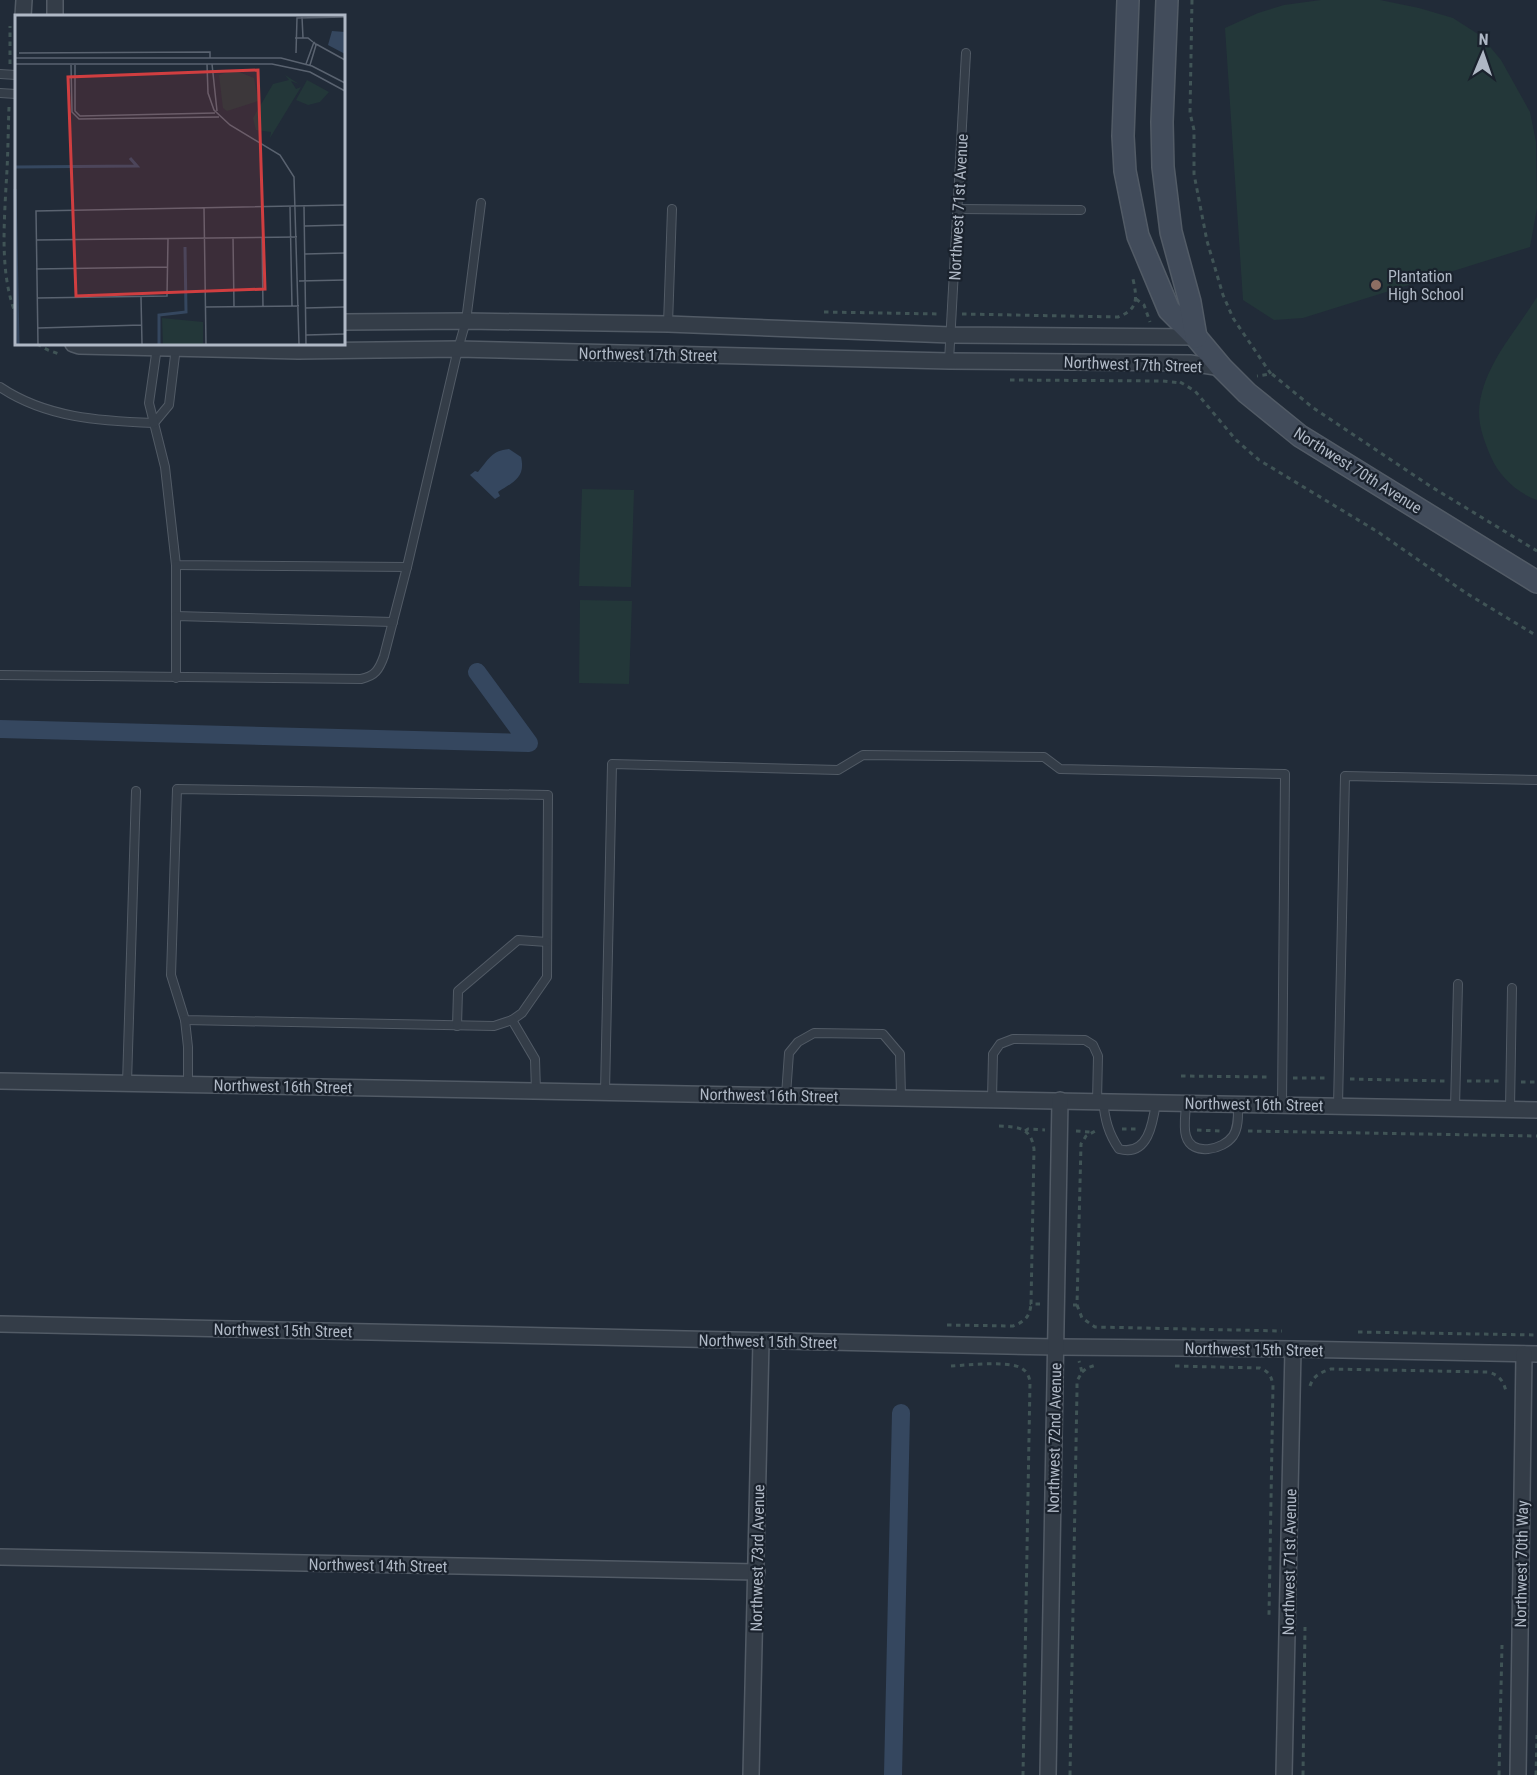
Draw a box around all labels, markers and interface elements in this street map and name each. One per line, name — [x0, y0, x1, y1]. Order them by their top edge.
inset map — [15, 15, 345, 345]
north arrow — [1453, 24, 1513, 84]
text: N — [1478, 30, 1489, 49]
street label: Northwest 71st Avenue — [945, 133, 972, 281]
place label: Plantation High School — [1388, 267, 1464, 304]
marker: Plantation High School — [1369, 278, 1383, 292]
street label: Northwest 17th Street — [578, 344, 718, 365]
street label: Northwest 17th Street — [1063, 353, 1203, 376]
street label: Northwest 70th Avenue — [1290, 423, 1425, 517]
street label: Northwest 16th Street — [213, 1076, 353, 1097]
street label: Northwest 16th Street — [699, 1085, 839, 1106]
street label: Northwest 16th Street — [1184, 1094, 1324, 1115]
street label: Northwest 15th Street — [213, 1320, 353, 1341]
street label: Northwest 15th Street — [698, 1331, 838, 1352]
street label: Northwest 15th Street — [1184, 1339, 1324, 1360]
street label: Northwest 72nd Avenue — [1044, 1363, 1065, 1513]
street label: Northwest 73rd Avenue — [747, 1484, 768, 1632]
street label: Northwest 71st Avenue — [1279, 1488, 1300, 1636]
street label: Northwest 70th Way — [1511, 1500, 1532, 1628]
street label: Northwest 14th Street — [308, 1555, 448, 1576]

